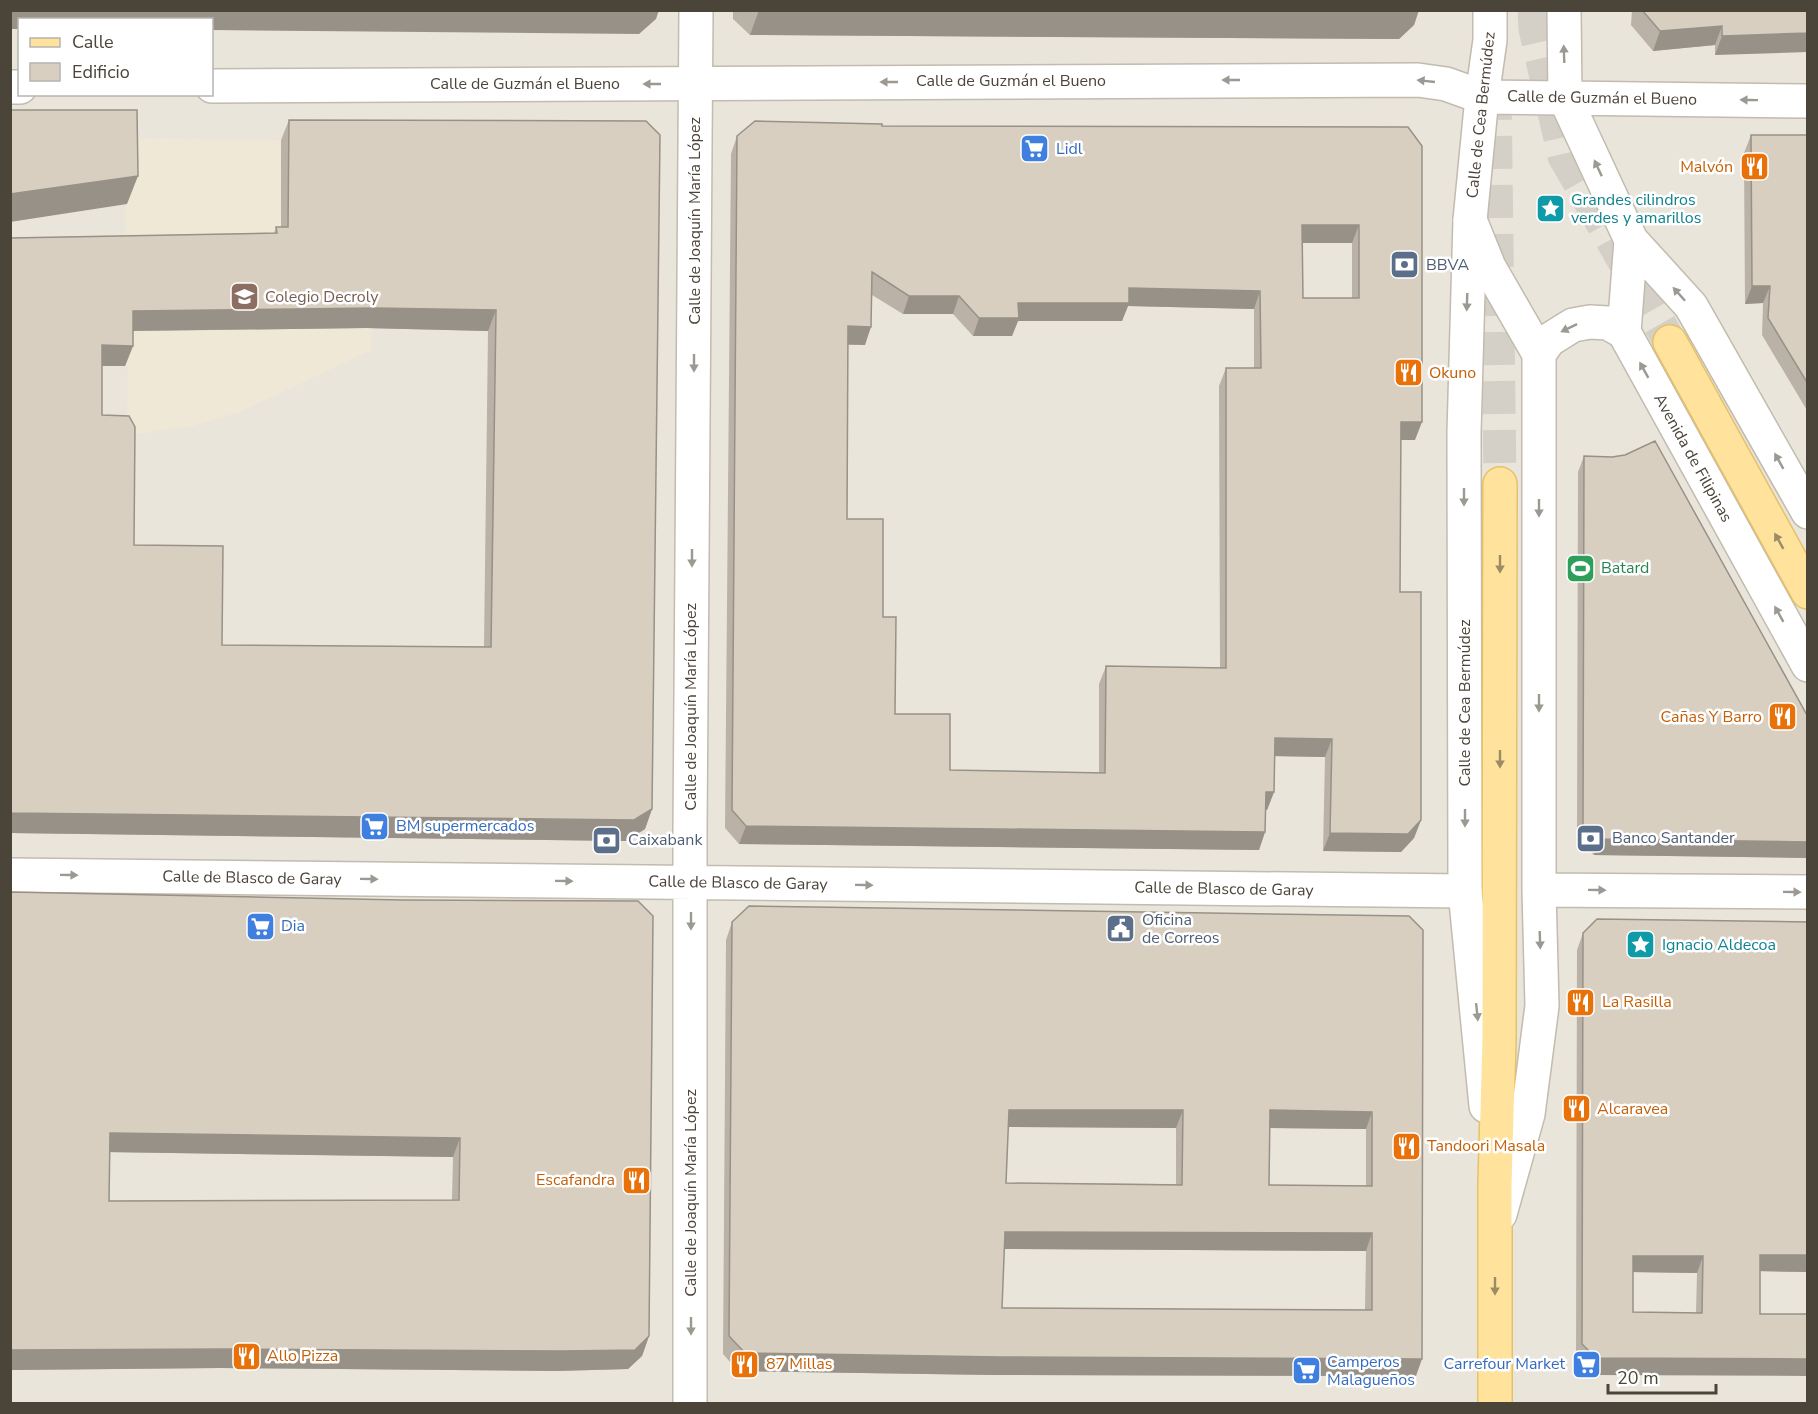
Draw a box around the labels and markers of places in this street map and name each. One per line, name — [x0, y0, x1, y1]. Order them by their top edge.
supermarket icon: Lidl — [1019, 133, 1051, 165]
place label: Lidl — [1056, 138, 1083, 160]
restaurant icon: Malvón — [1738, 151, 1770, 183]
place label: Malvón — [1680, 156, 1733, 178]
place label: Grandes cilindros verdes y amarillos — [1571, 189, 1701, 229]
place icon: Grandes cilindros verdes y amarillos — [1534, 193, 1566, 225]
bank icon: BBVA — [1389, 249, 1421, 281]
place label: BBVA — [1426, 254, 1470, 276]
school or university icon: Colegio Decroly — [228, 281, 260, 313]
place label: Colegio Decroly — [265, 286, 379, 308]
restaurant icon: Okuno — [1392, 357, 1424, 389]
place label: Okuno — [1429, 362, 1476, 384]
sports icon: Batard — [1564, 552, 1596, 584]
place label: Batard — [1601, 557, 1649, 579]
restaurant icon: Cañas Y Barro — [1767, 701, 1799, 733]
place label: Cañas Y Barro — [1660, 706, 1762, 728]
supermarket icon: BM supermercados — [359, 810, 391, 842]
place label: BM supermercados — [396, 815, 534, 837]
bank icon: Banco Santander — [1575, 822, 1607, 854]
bank icon: Caixabank — [591, 824, 623, 856]
place label: Banco Santander — [1612, 827, 1735, 849]
place label: Caixabank — [628, 829, 703, 851]
place label: Oficina de Correos — [1142, 909, 1220, 949]
supermarket icon: Dia — [244, 910, 276, 942]
public building icon: Oficina de Correos — [1105, 913, 1137, 945]
place label: Dia — [281, 915, 305, 937]
place icon: Ignacio Aldecoa — [1625, 929, 1657, 961]
place label: Ignacio Aldecoa — [1662, 934, 1776, 956]
restaurant icon: La Rasilla — [1565, 986, 1597, 1018]
place label: La Rasilla — [1602, 991, 1672, 1013]
restaurant icon: Alcaravea — [1560, 1093, 1592, 1125]
place label: Alcaravea — [1597, 1098, 1668, 1120]
restaurant icon: Tandoori Masala — [1390, 1130, 1422, 1162]
place label: Tandoori Masala — [1427, 1135, 1545, 1157]
restaurant icon: Escafandra — [620, 1164, 652, 1196]
place label: Escafandra — [536, 1169, 615, 1191]
restaurant icon: Allo Pizza — [230, 1340, 262, 1372]
place label: Allo Pizza — [267, 1345, 338, 1367]
restaurant icon: 87 Millas — [729, 1348, 761, 1380]
supermarket icon: Carrefour Market — [1570, 1348, 1602, 1380]
place label: Camperos Malagueños — [1327, 1351, 1415, 1391]
place label: 87 Millas — [766, 1353, 832, 1375]
place label: Carrefour Market — [1444, 1353, 1565, 1375]
supermarket icon: Camperos Malagueños — [1290, 1355, 1322, 1387]

